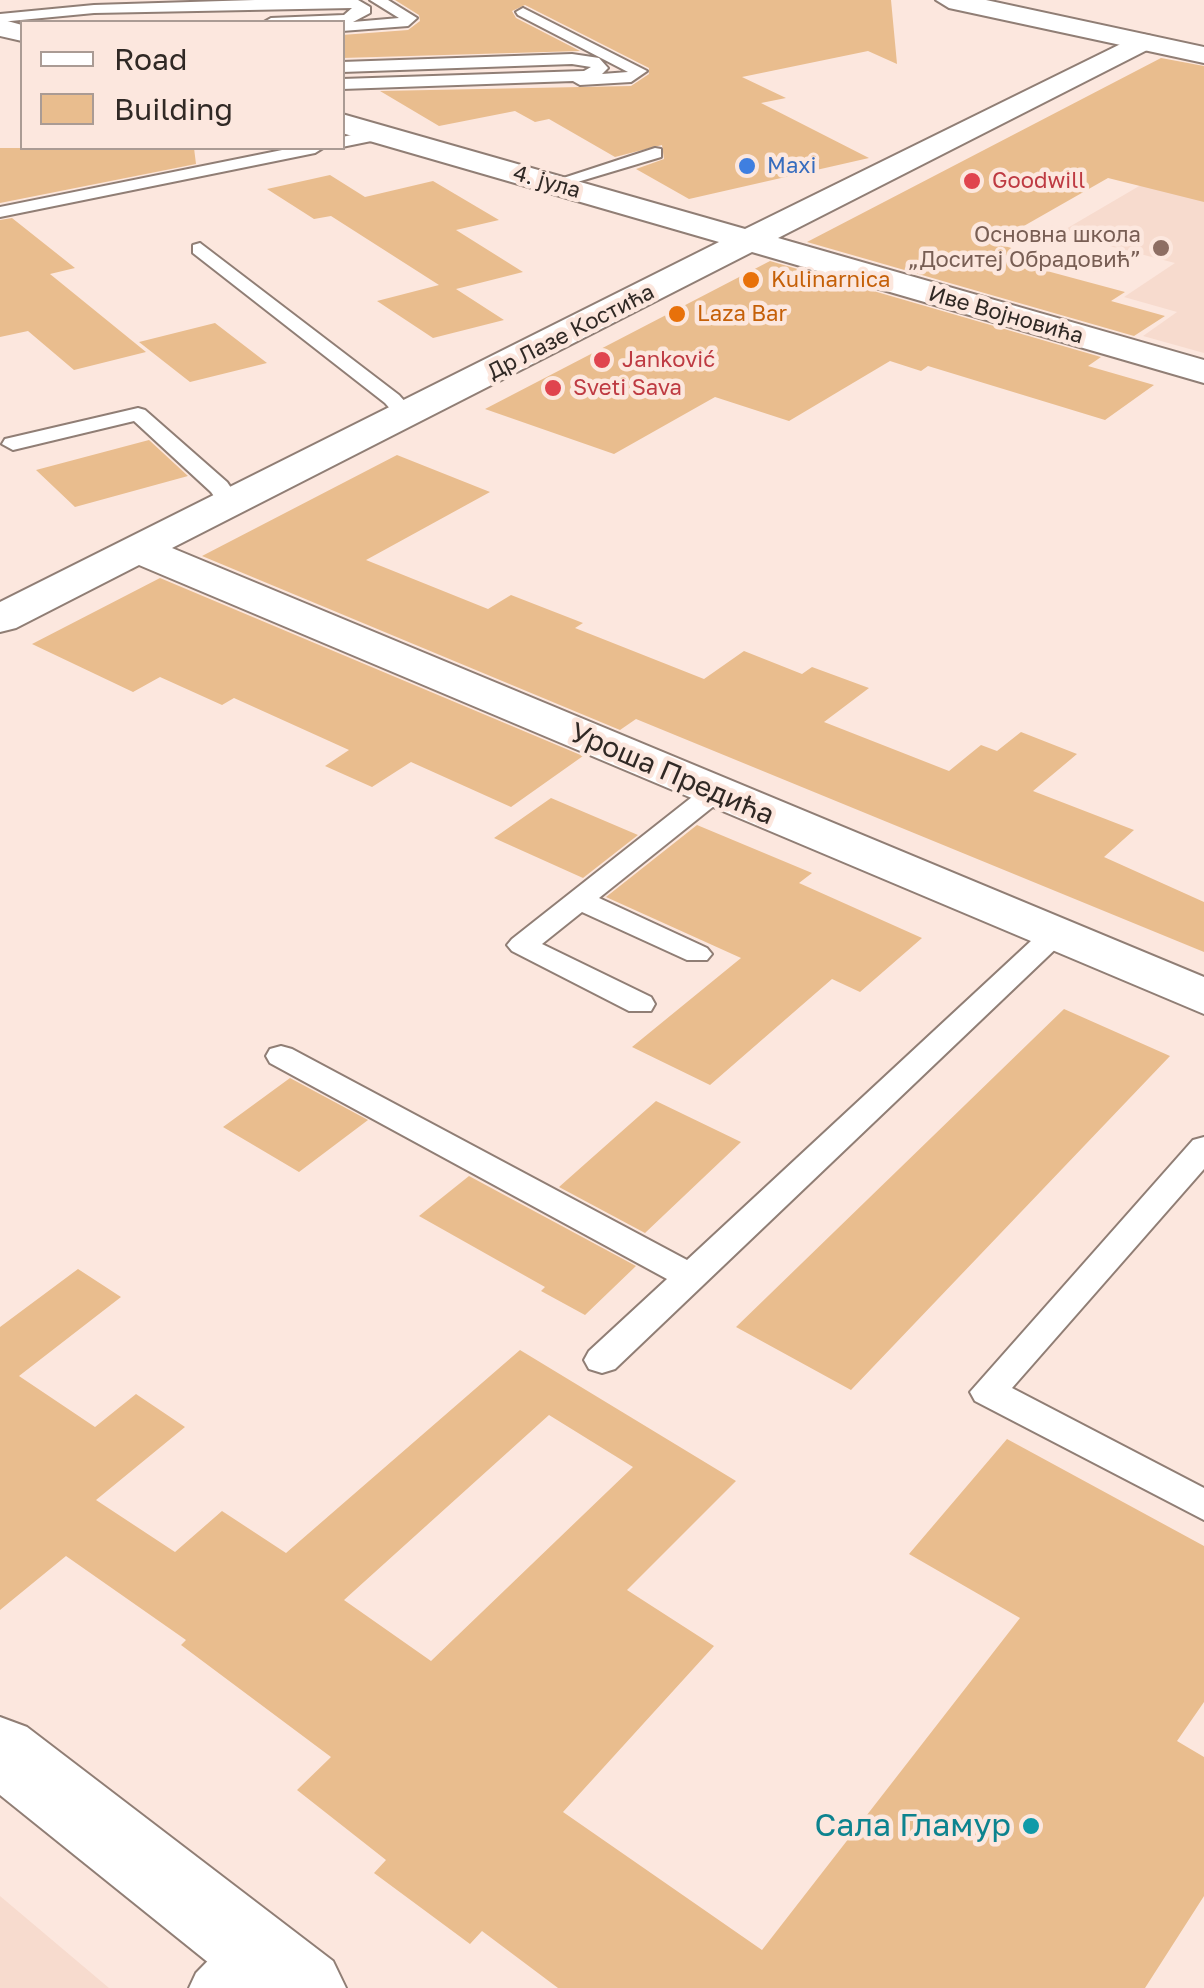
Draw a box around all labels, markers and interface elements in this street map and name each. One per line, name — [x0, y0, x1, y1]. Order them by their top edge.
legend — [20, 20, 345, 150]
text: Road — [114, 41, 188, 77]
text: Building — [114, 91, 233, 127]
place label: Maxi — [767, 153, 816, 179]
marker: Maxi — [736, 155, 758, 177]
street label: 4. јула — [510, 160, 584, 204]
place label: Goodwill — [992, 168, 1085, 194]
marker: Goodwill — [961, 170, 983, 192]
place label: Основна школа „Доситеј Обрадовић” — [908, 222, 1141, 274]
marker: Основна школа „Доситеј Обрадовић” — [1150, 237, 1172, 259]
place label: Kulinarnica — [771, 267, 890, 293]
marker: Kulinarnica — [740, 269, 762, 291]
street label: Др Лазе Костића — [483, 279, 659, 385]
street label: Иве Војновића — [926, 280, 1086, 350]
place label: Laza Bar — [697, 301, 787, 327]
marker: Laza Bar — [666, 303, 688, 325]
place label: Janković — [622, 347, 715, 373]
marker: Janković — [591, 349, 613, 371]
place label: Sveti Sava — [573, 375, 682, 401]
marker: Sveti Sava — [542, 377, 564, 399]
street label: Уроша Предића — [565, 716, 779, 832]
place label: Сала Гламур — [815, 1807, 1011, 1845]
marker: Сала Гламур — [1020, 1815, 1042, 1837]

